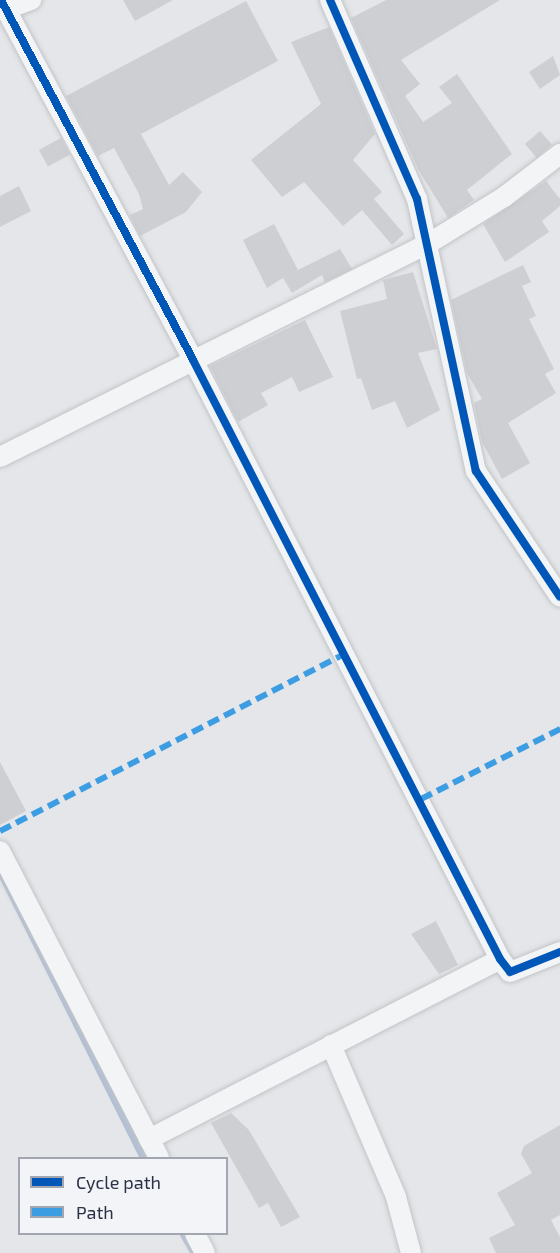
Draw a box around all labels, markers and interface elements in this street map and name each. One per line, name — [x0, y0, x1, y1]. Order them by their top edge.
legend — [18, 1157, 228, 1235]
text: Cycle path — [76, 1171, 161, 1193]
text: Path — [76, 1201, 114, 1223]

